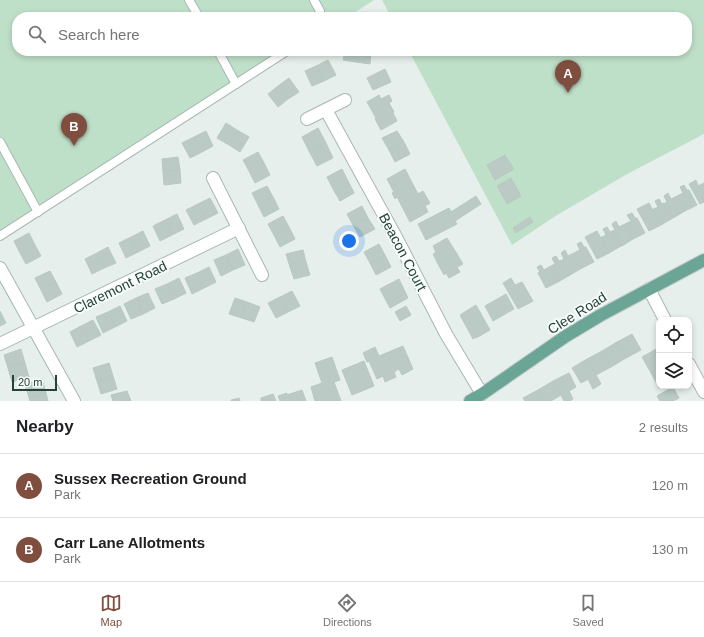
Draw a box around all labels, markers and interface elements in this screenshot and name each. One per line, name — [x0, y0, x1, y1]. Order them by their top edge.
search box — [12, 12, 692, 56]
icon: search — [26, 23, 48, 45]
text: Search here — [58, 26, 140, 43]
pin: A — [555, 60, 581, 93]
pin: B — [61, 113, 87, 146]
street label: Beacon Court — [376, 210, 430, 294]
your location — [339, 231, 359, 251]
street label: Claremont Road — [71, 257, 169, 317]
street label: Clee Road — [545, 289, 609, 337]
map controls — [656, 317, 692, 389]
button: locate — [656, 317, 692, 353]
button: layers — [656, 353, 692, 389]
scale bar — [12, 373, 57, 392]
text: 20 m — [18, 376, 42, 388]
text: Nearby — [16, 417, 74, 436]
text: 2 results — [639, 420, 688, 435]
text: Sussex Recreation Ground — [54, 470, 247, 487]
text: A — [24, 478, 34, 493]
text: 120 m — [652, 478, 688, 493]
text: Park — [54, 487, 81, 502]
text: Carr Lane Allotments — [54, 534, 205, 551]
text: B — [24, 542, 34, 557]
text: 130 m — [652, 542, 688, 557]
text: Park — [54, 551, 81, 566]
tab: Map — [100, 592, 122, 628]
tab: Directions — [323, 592, 372, 628]
tab: Saved — [572, 592, 604, 628]

